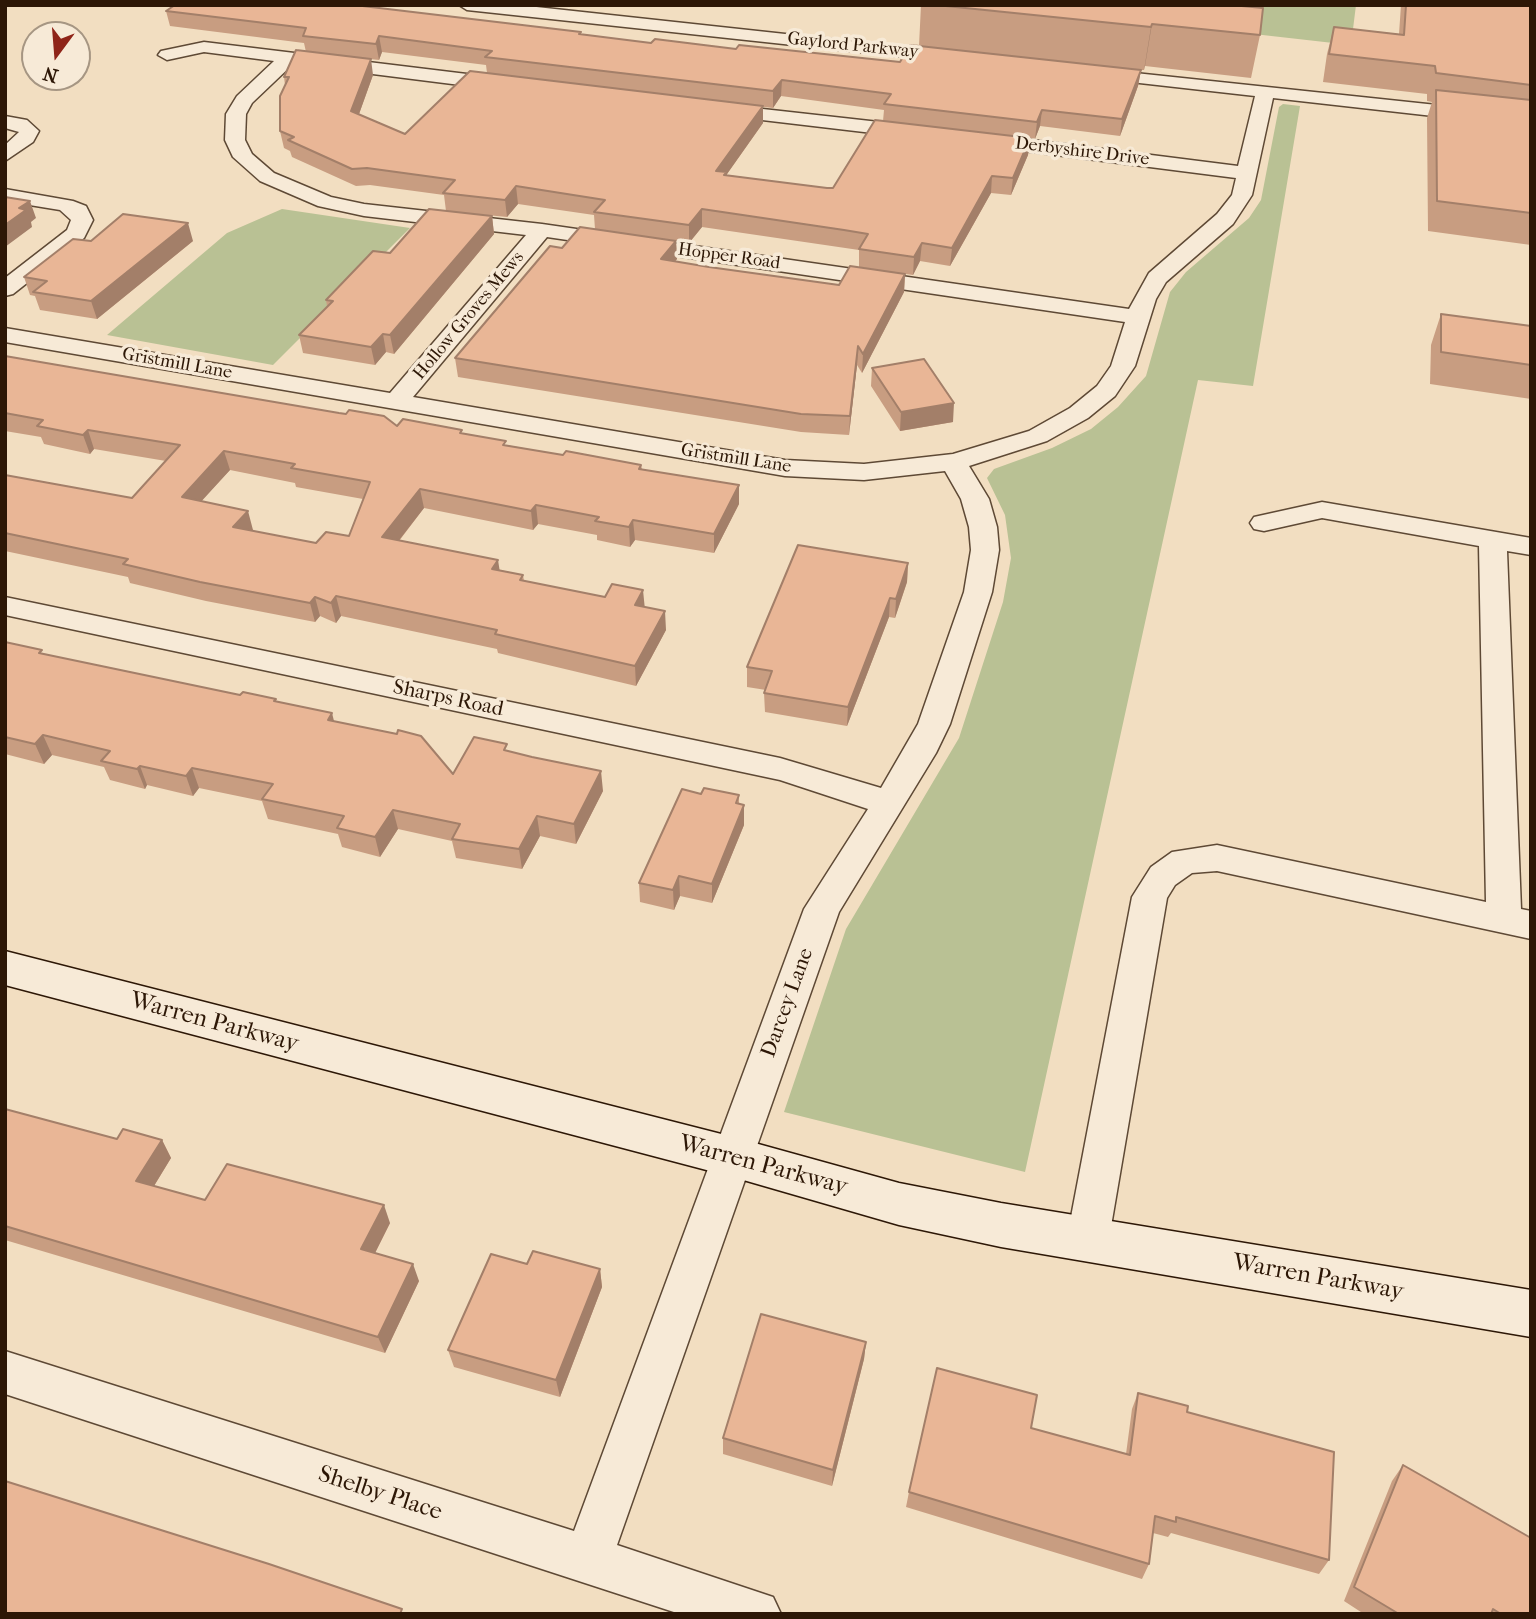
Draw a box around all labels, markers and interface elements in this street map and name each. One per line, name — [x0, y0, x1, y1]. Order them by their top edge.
north arrow — [21, 21, 91, 91]
street label: Gaylord Parkway — [786, 28, 920, 64]
text: N — [41, 62, 61, 87]
street label: Derbyshire Drive — [1014, 133, 1150, 171]
street label: Hopper Road — [676, 239, 782, 275]
street label: Hollow Groves Mews — [409, 247, 529, 385]
street label: Gristmill Lane — [120, 344, 234, 384]
street label: Gristmill Lane — [679, 440, 793, 478]
street label: Sharps Road — [390, 675, 506, 723]
street label: Darcey Lane — [757, 945, 819, 1061]
street label: Warren Parkway — [127, 987, 301, 1059]
street label: Warren Parkway — [676, 1130, 850, 1202]
street label: Warren Parkway — [1230, 1249, 1406, 1307]
street label: Shelby Place — [314, 1460, 446, 1528]

